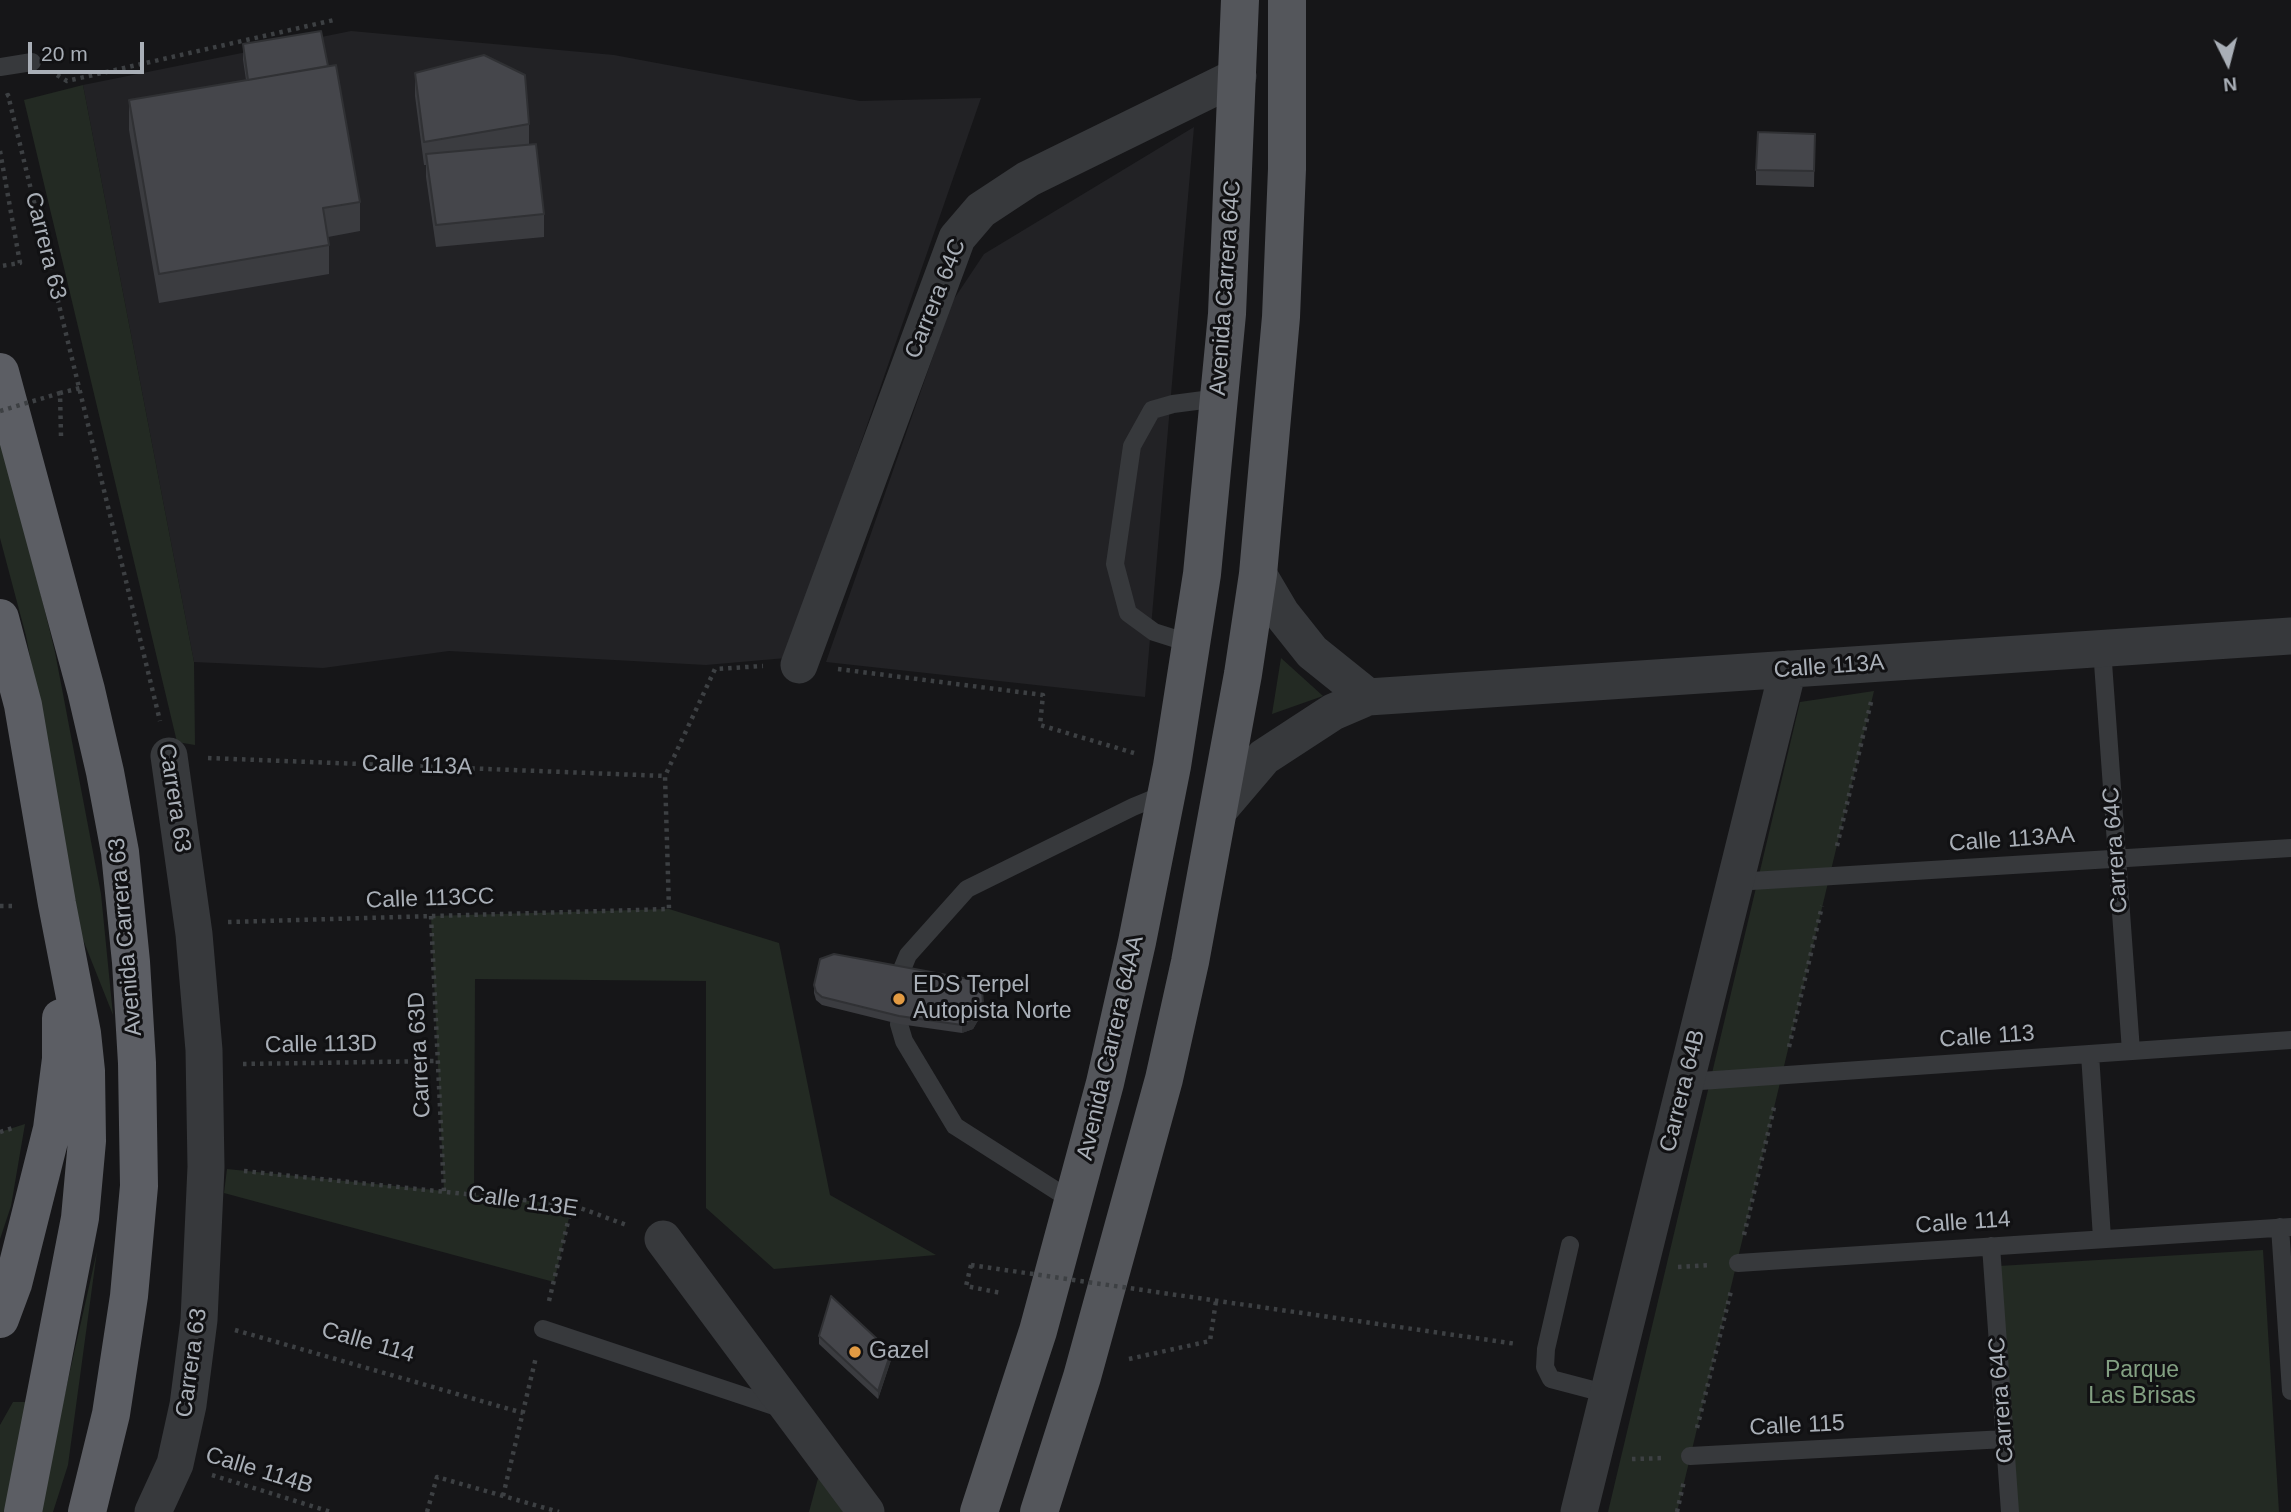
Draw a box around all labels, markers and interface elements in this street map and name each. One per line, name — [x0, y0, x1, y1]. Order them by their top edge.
scale bar — [32, 28, 147, 72]
north arrow — [2193, 28, 2263, 98]
text: 20 m — [41, 42, 88, 65]
text: N — [2222, 73, 2238, 96]
street label: Avenida Carrera 64C — [1205, 179, 1247, 397]
street label: Carrera 63 — [18, 189, 72, 303]
street label: Carrera 64C — [900, 235, 972, 363]
street label: Calle 113A — [1773, 649, 1885, 685]
street label: Carrera 63 — [152, 742, 196, 854]
street label: Calle 113A — [361, 750, 473, 782]
street label: Carrera 64C — [2098, 786, 2134, 914]
street label: Calle 113AA — [1948, 822, 2076, 858]
street label: Avenida Carrera 63 — [104, 837, 148, 1037]
street label: Calle 113CC — [365, 883, 495, 915]
street label: Avenida Carrera 64AA — [1072, 933, 1150, 1163]
place label: EDS Terpel Autopista Norte — [913, 972, 1072, 1026]
street label: Carrera 63D — [403, 991, 437, 1119]
marker: EDS Terpel Autopista Norte — [891, 991, 907, 1007]
street label: Calle 113 — [1938, 1020, 2036, 1054]
street label: Carrera 64B — [1654, 1027, 1712, 1155]
street label: Calle 113D — [265, 1030, 377, 1060]
street label: Calle 113E — [466, 1181, 580, 1223]
street label: Calle 114 — [1914, 1206, 2012, 1240]
street label: Carrera 63 — [171, 1307, 213, 1419]
street label: Calle 114 — [318, 1317, 418, 1369]
street label: Carrera 64C — [1984, 1336, 2020, 1464]
place label: Gazel — [869, 1338, 929, 1366]
marker: Gazel — [847, 1344, 863, 1360]
park label: Parque Las Brisas — [2088, 1357, 2196, 1411]
street label: Calle 115 — [1749, 1410, 1845, 1442]
street label: Calle 114B — [202, 1442, 316, 1500]

